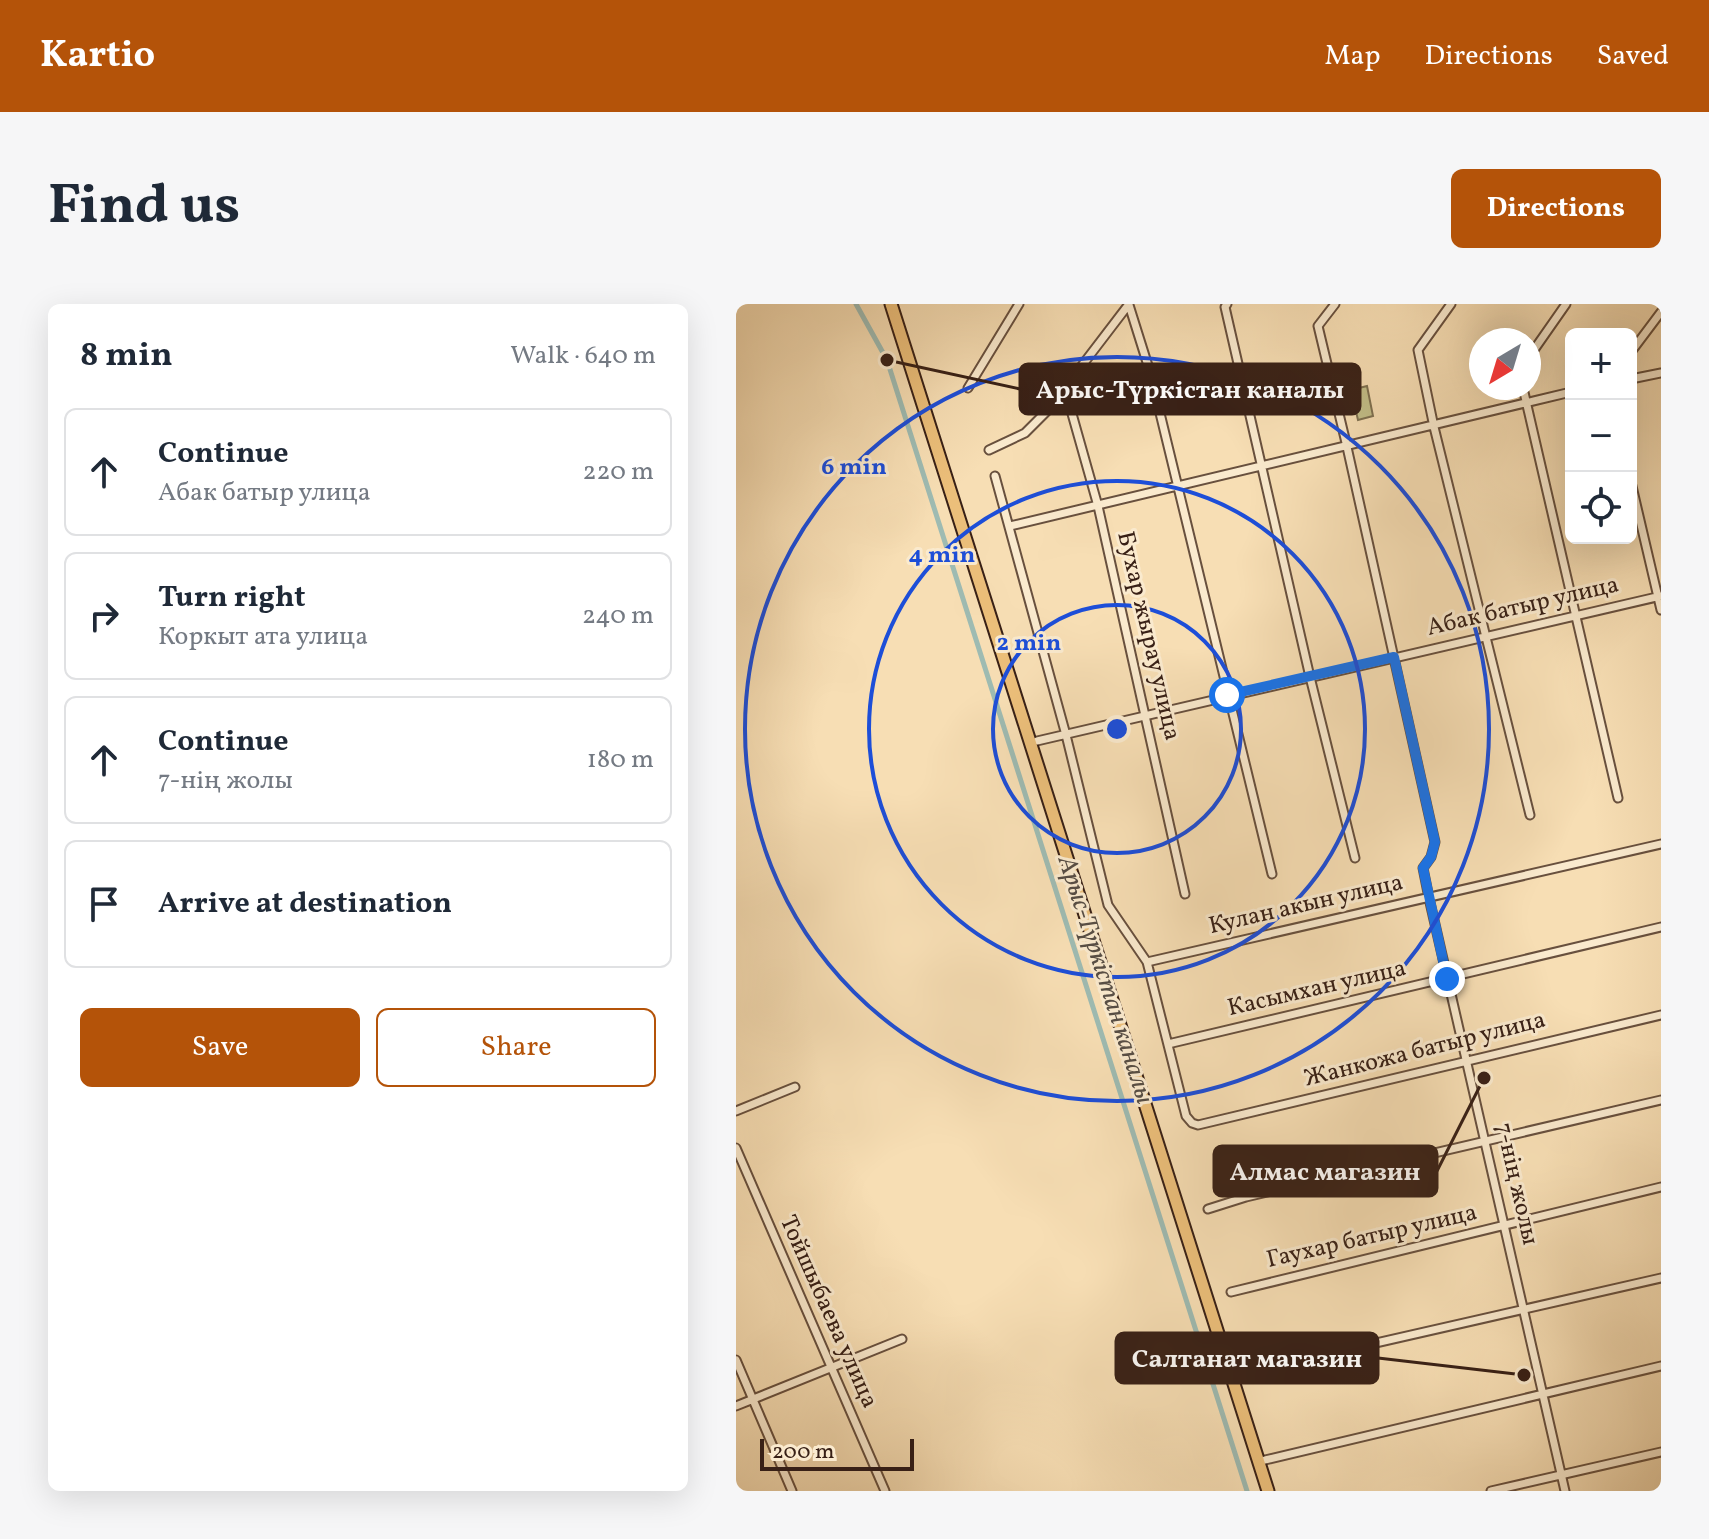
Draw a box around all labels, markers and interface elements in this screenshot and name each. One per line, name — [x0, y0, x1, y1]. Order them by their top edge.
text: Kartio — [40, 30, 155, 83]
text: Map — [1325, 37, 1381, 76]
text: Directions — [1425, 37, 1553, 76]
text: Saved — [1597, 37, 1669, 76]
text: Find us — [48, 169, 240, 247]
button: Directions — [1451, 169, 1661, 248]
north arrow — [1469, 328, 1541, 400]
map controls — [1565, 328, 1637, 544]
button: + — [1565, 328, 1637, 400]
text: 8 min — [80, 333, 173, 380]
text: Walk · 640 m — [510, 338, 656, 374]
callout: Арыс-Түркістан каналы — [1020, 364, 1360, 414]
text: Арыс-Түркістан каналы — [1036, 373, 1344, 409]
button: − — [1565, 400, 1637, 472]
text: Continue — [158, 433, 289, 475]
icon: ahead — [82, 450, 126, 494]
text: 6 min — [821, 451, 887, 485]
text: 220 m — [582, 454, 654, 490]
button: locate — [1565, 472, 1637, 544]
text: Абак батыр улица — [158, 475, 371, 511]
street label: Бухар жырау улица — [1107, 528, 1189, 744]
text: 4 min — [909, 539, 976, 573]
street label: Абак батыр улица — [1424, 568, 1622, 646]
text: Turn right — [158, 577, 306, 619]
icon: right — [82, 594, 126, 638]
text: 240 m — [582, 598, 654, 634]
text: Коркыт ата улица — [158, 619, 368, 655]
text: 2 min — [997, 627, 1062, 661]
route start — [1209, 677, 1245, 713]
centre of rings — [1103, 715, 1131, 743]
text: Continue — [158, 721, 289, 763]
icon: ahead — [82, 738, 126, 782]
text: 180 m — [587, 742, 654, 778]
text: 7-нің жолы — [158, 763, 293, 799]
water label: Арыс-Түркістан каналы — [1048, 850, 1162, 1109]
street label: Кулан акын улица — [1205, 866, 1407, 944]
icon: arrive — [82, 882, 126, 926]
text: Arrive at destination — [158, 883, 452, 925]
street label: Касымхан улица — [1224, 952, 1410, 1026]
route end — [1429, 961, 1465, 997]
street label: Жанкожа батыр улица — [1301, 1004, 1549, 1096]
button: Save — [80, 1008, 360, 1087]
button: Share — [376, 1008, 656, 1087]
street label: 7-нің жолы — [1485, 1120, 1547, 1248]
callout: Алмас магазин — [1214, 1146, 1437, 1196]
text: Алмас магазин — [1230, 1155, 1421, 1191]
street label: Гаухар батыр улица — [1263, 1196, 1481, 1278]
street label: Тойшыбаева улица — [770, 1210, 886, 1414]
callout: Салтанат магазин — [1116, 1333, 1378, 1383]
text: Салтанат магазин — [1132, 1342, 1362, 1378]
scale bar — [760, 1435, 914, 1471]
text: 200 m — [772, 1437, 834, 1468]

